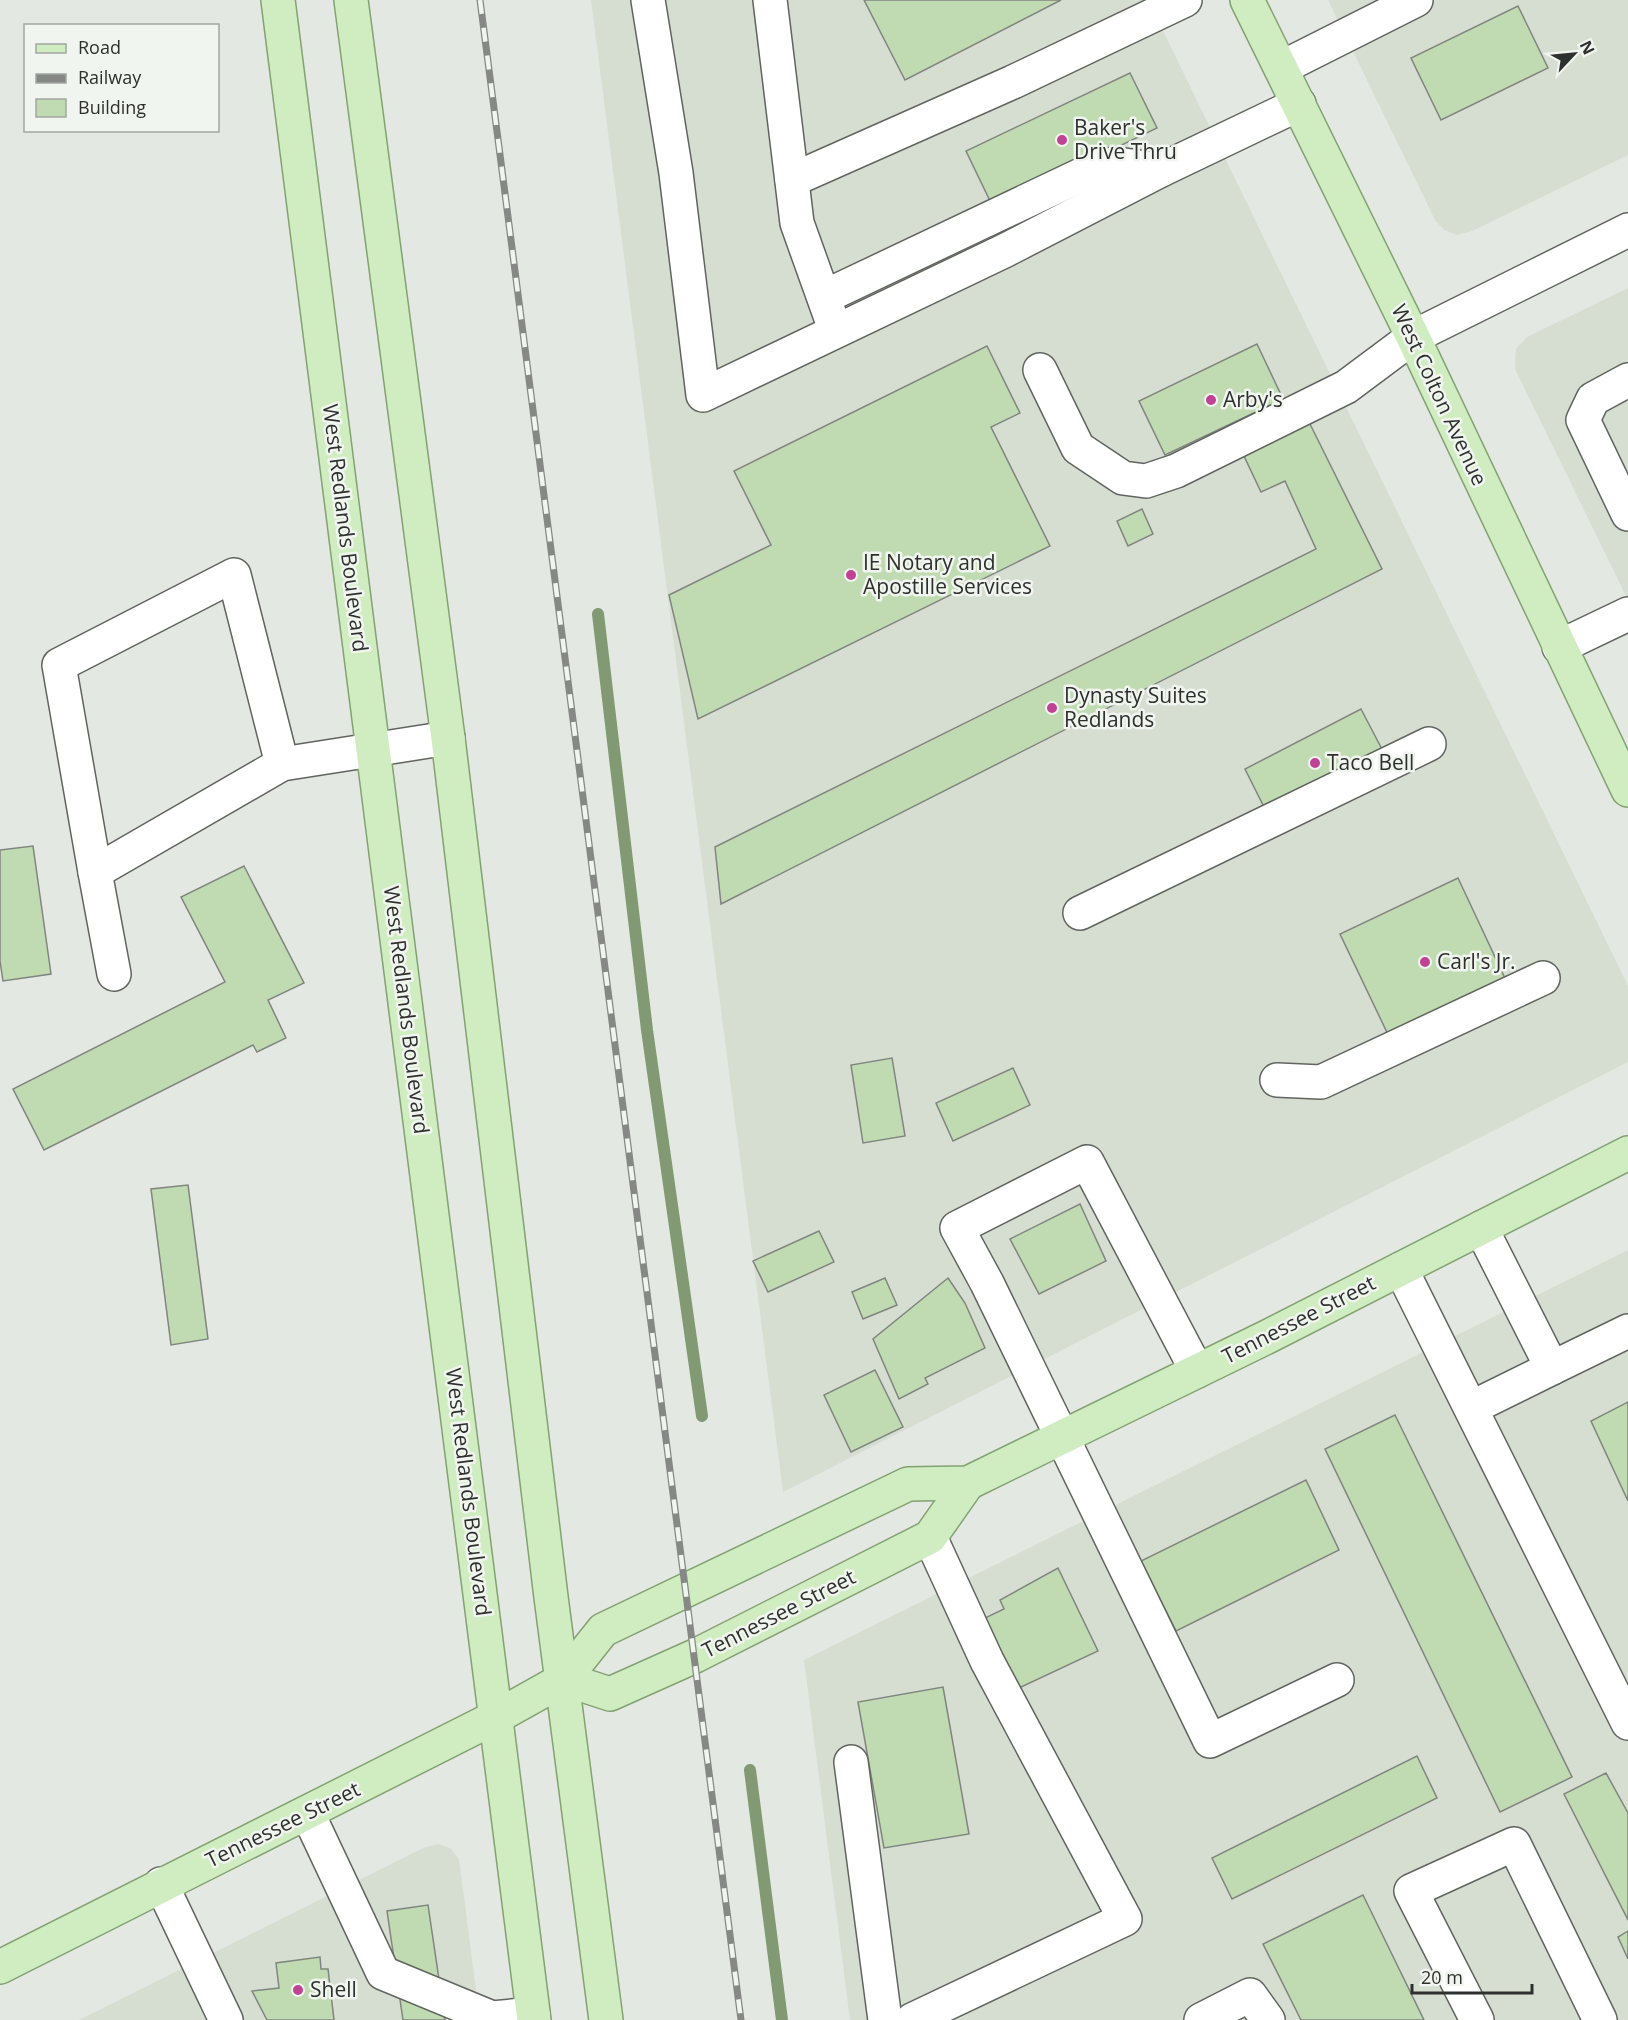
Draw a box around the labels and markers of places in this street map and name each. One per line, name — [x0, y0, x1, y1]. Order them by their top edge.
place label: Baker's Drive Thru — [1074, 113, 1177, 165]
marker: Baker's Drive Thru — [1055, 133, 1069, 147]
place label: Arby's — [1223, 385, 1283, 413]
marker: Arby's — [1204, 393, 1218, 407]
place label: IE Notary and Apostille Services — [863, 548, 1032, 600]
marker: IE Notary and Apostille Services — [844, 568, 858, 582]
place label: Dynasty Suites Redlands — [1064, 681, 1207, 733]
marker: Dynasty Suites Redlands — [1045, 701, 1059, 715]
place label: Taco Bell — [1327, 748, 1414, 776]
marker: Taco Bell — [1308, 756, 1322, 770]
place label: Carl's Jr. — [1437, 947, 1516, 975]
marker: Carl's Jr. — [1418, 955, 1432, 969]
place label: Shell — [310, 1975, 357, 2003]
marker: Shell — [291, 1983, 305, 1997]

